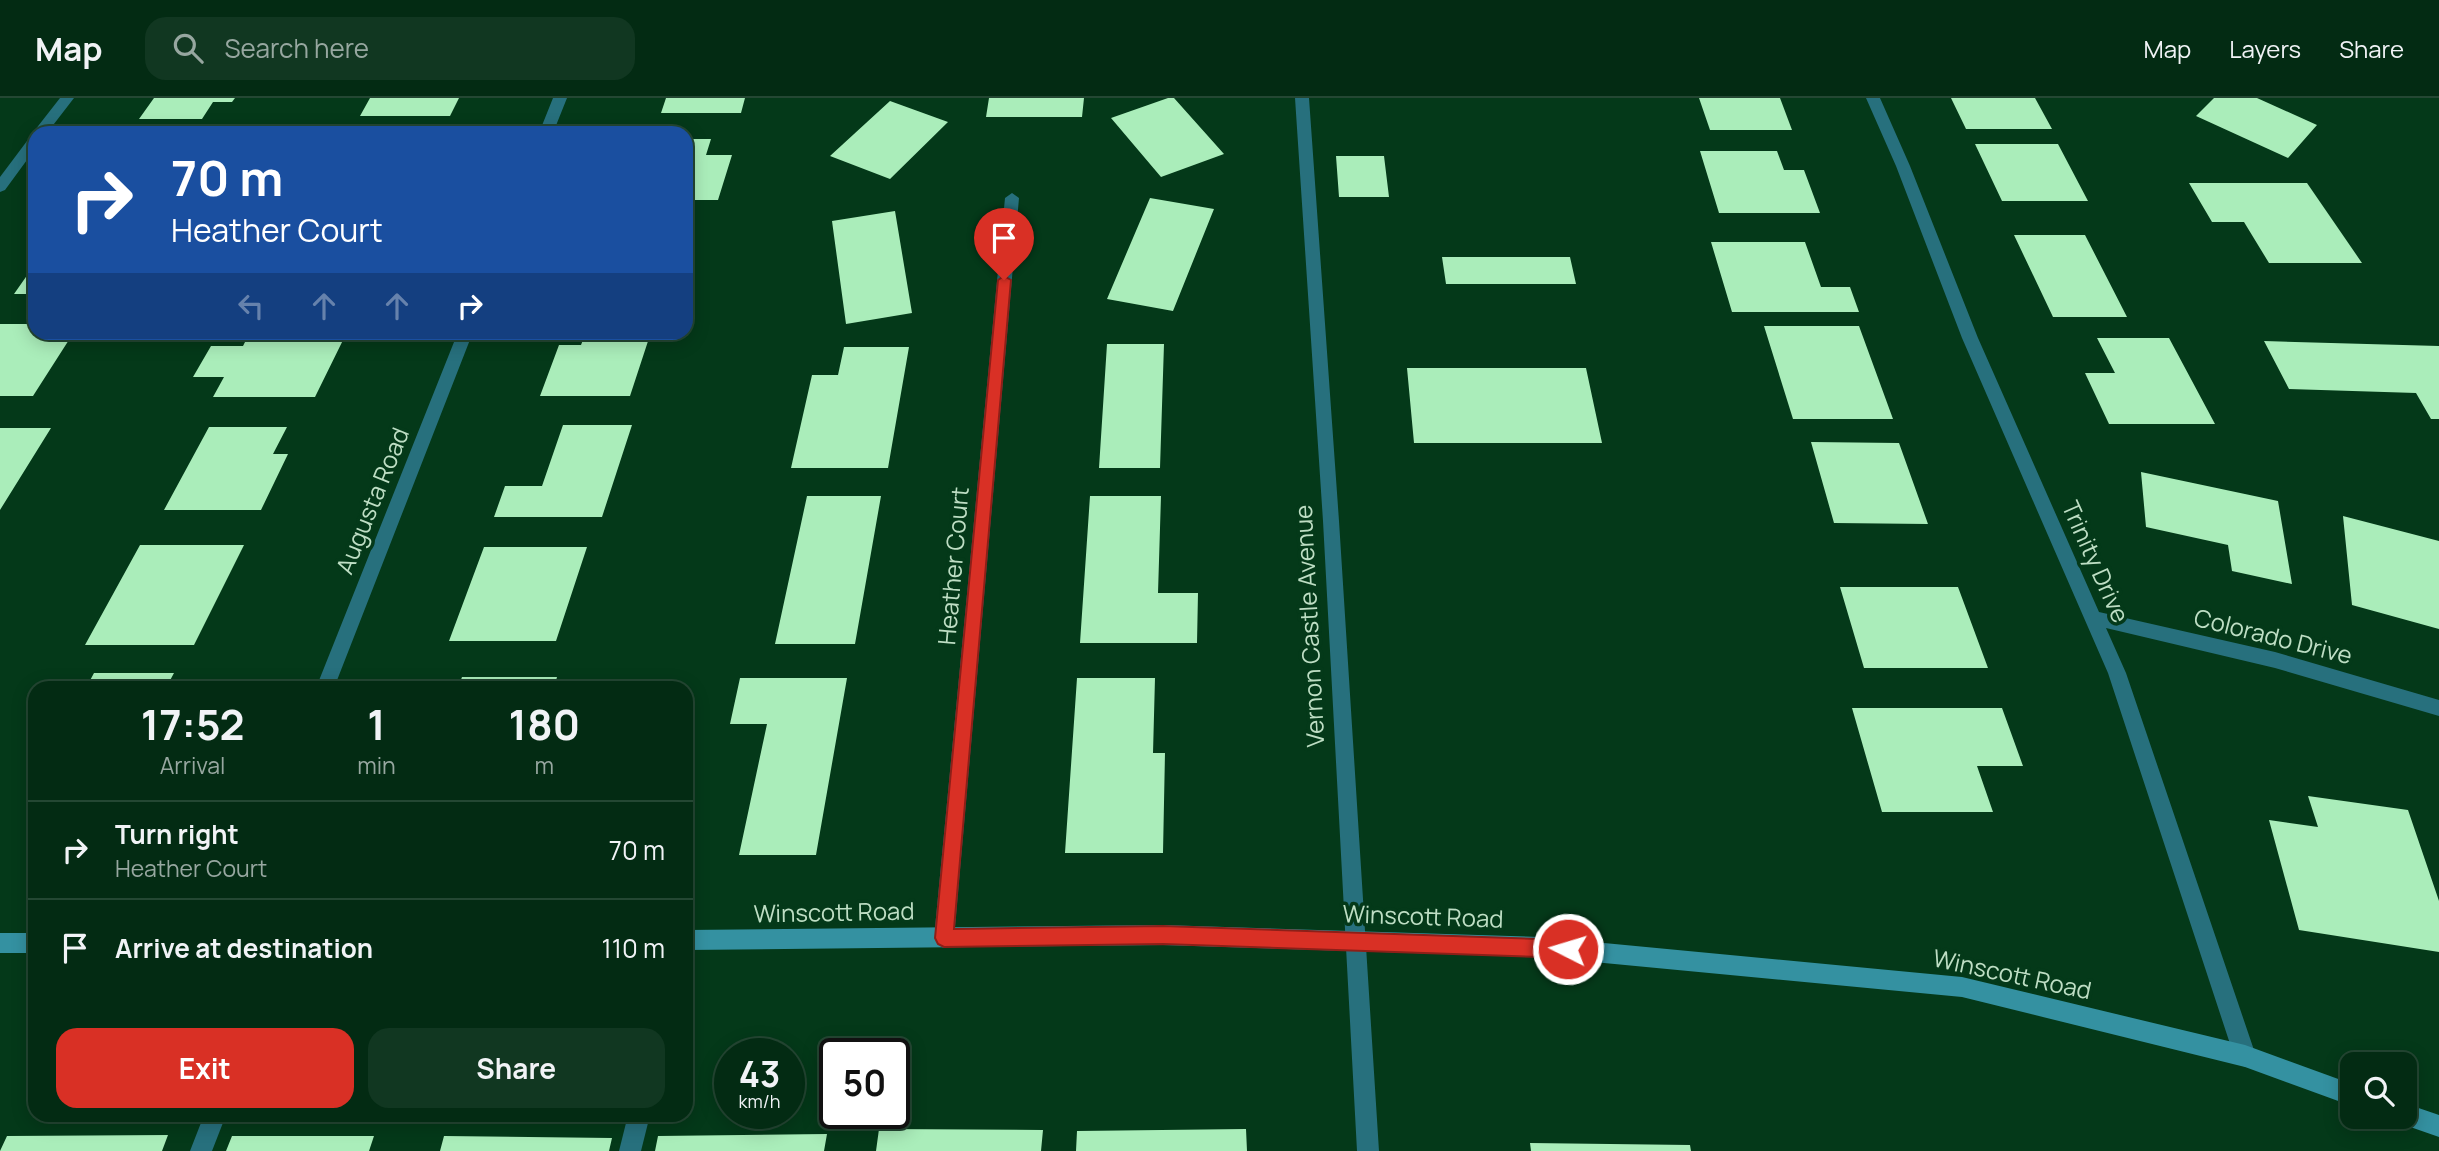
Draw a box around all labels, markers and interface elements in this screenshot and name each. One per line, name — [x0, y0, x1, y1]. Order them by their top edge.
search box — [145, 17, 635, 80]
text: Map — [35, 26, 103, 71]
icon: search — [169, 29, 207, 67]
text: Search here — [225, 30, 369, 66]
text: Map — [2144, 32, 2191, 65]
text: Layers — [2229, 32, 2301, 65]
text: Share — [2339, 32, 2404, 65]
text: 70 m — [171, 144, 283, 211]
icon: right — [56, 154, 147, 245]
text: Heather Court — [171, 208, 383, 252]
pin — [974, 208, 1034, 280]
icon: arrive — [985, 219, 1023, 257]
icon: left — [232, 287, 270, 325]
icon: ahead — [305, 287, 343, 325]
icon: ahead — [378, 287, 416, 325]
icon: right — [451, 287, 489, 325]
street label: Augusta Road — [327, 422, 416, 579]
street label: Heather Court — [929, 485, 976, 646]
street label: Trinity Drive — [2055, 495, 2138, 628]
street label: Vernon Castle Avenue — [1286, 504, 1331, 748]
street label: Colorado Drive — [2191, 600, 2356, 671]
text: 17:52 — [141, 695, 244, 753]
text: 1 — [367, 695, 386, 753]
text: 180 — [508, 695, 580, 753]
text: Arrival — [160, 749, 225, 781]
text: min — [357, 749, 396, 781]
text: m — [535, 749, 554, 781]
text: Turn right — [115, 816, 239, 852]
icon: right — [56, 831, 94, 869]
text: 70 m — [609, 832, 665, 868]
text: Heather Court — [115, 852, 267, 884]
street label: Winscott Road — [753, 894, 915, 929]
street label: Winscott Road — [1342, 896, 1504, 935]
position arrow — [1531, 912, 1605, 986]
icon: arrive — [56, 929, 94, 967]
text: Arrive at destination — [115, 930, 373, 966]
text: 110 m — [602, 930, 665, 966]
street label: Winscott Road — [1930, 941, 2094, 1006]
button: Exit — [56, 1028, 354, 1108]
button: Share — [368, 1028, 665, 1108]
speed limit sign: 50 — [819, 1038, 910, 1129]
text: 43 — [739, 1050, 780, 1098]
map controls — [2340, 1052, 2417, 1129]
button: search — [2340, 1052, 2417, 1129]
text: km/h — [739, 1089, 780, 1113]

